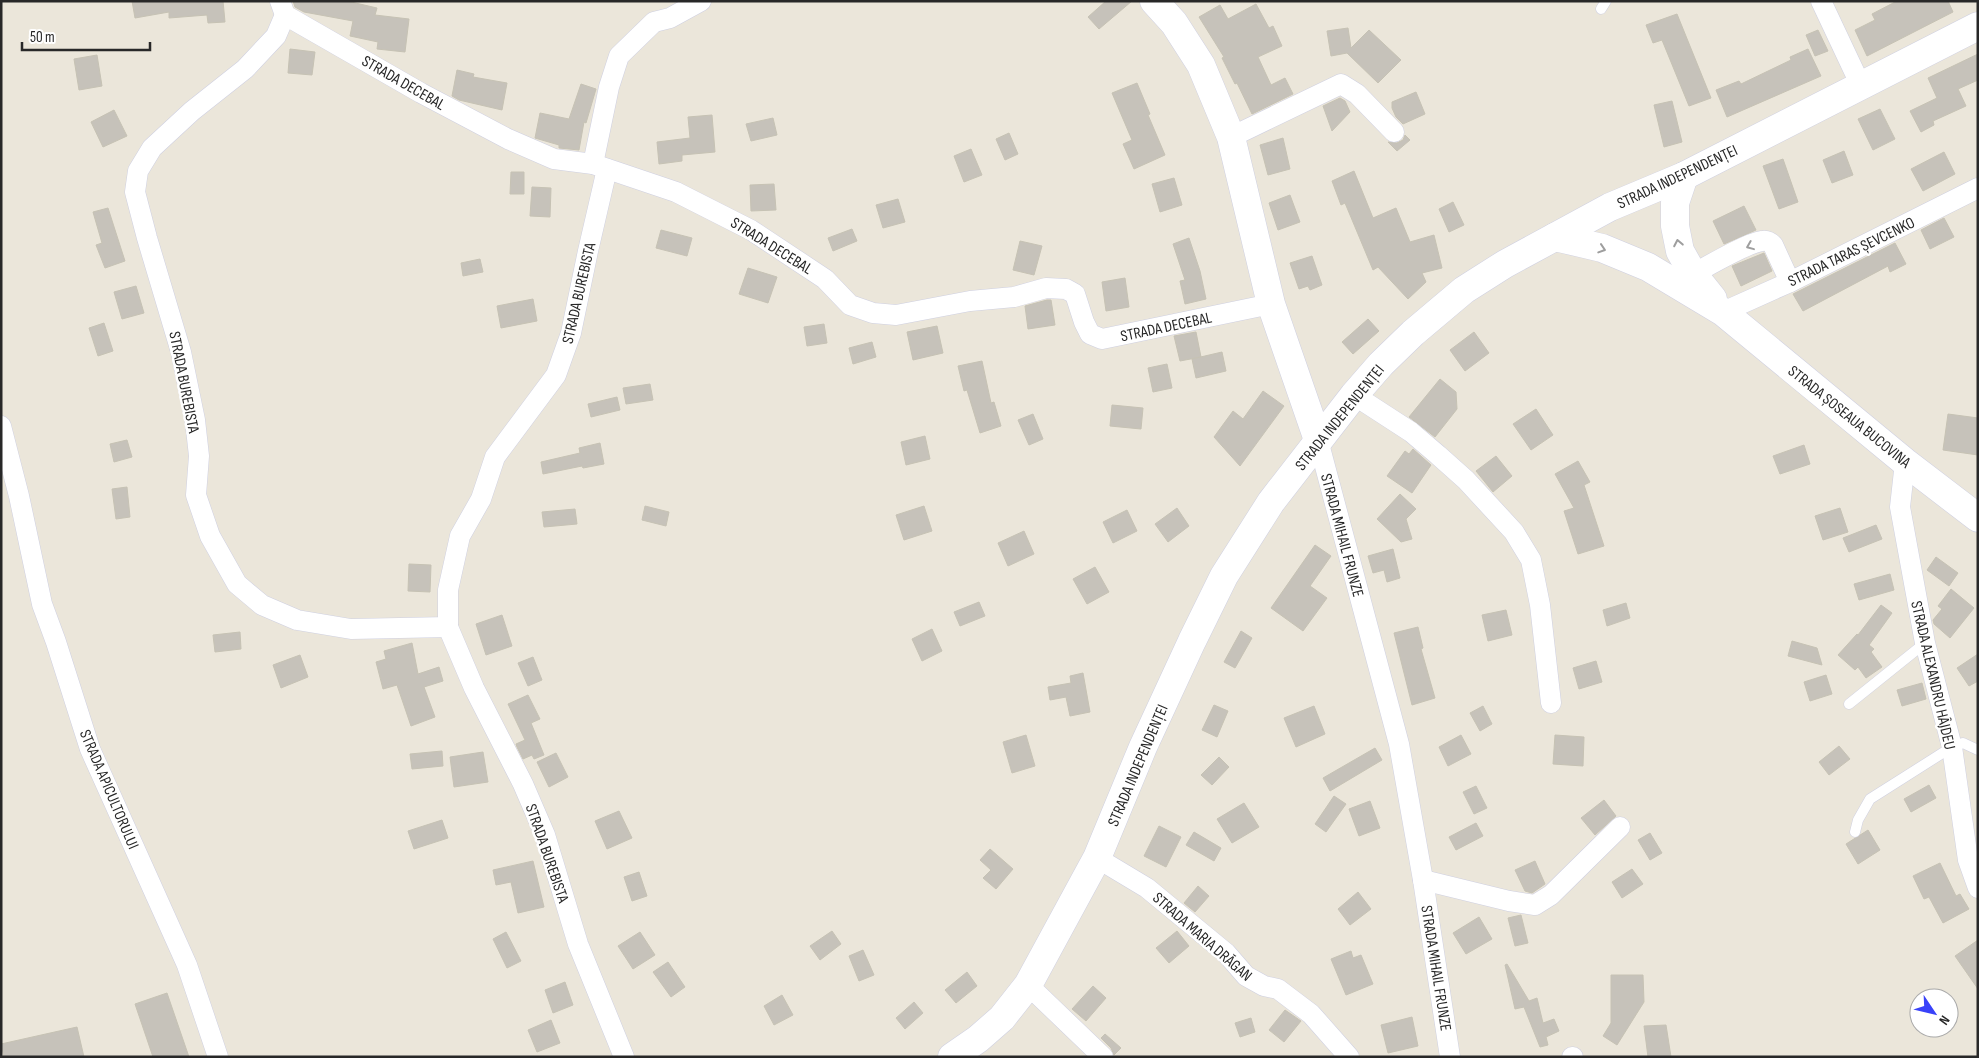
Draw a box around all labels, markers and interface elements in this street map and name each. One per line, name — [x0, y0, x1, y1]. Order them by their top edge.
scale bar — [22, 20, 150, 52]
text: 50 m — [30, 28, 55, 47]
street label: STRADA DECEBAL — [358, 52, 448, 115]
street label: STRADA INDEPENDENȚEI — [1614, 141, 1741, 214]
street label: STRADA TARAS ȘEVCENKO — [1785, 213, 1918, 291]
street label: STRADA DECEBAL — [727, 214, 816, 279]
one-way arrow — [1673, 238, 1684, 247]
one-way arrow — [1746, 240, 1754, 250]
street label: STRADA BUREBISTA — [559, 241, 600, 346]
one-way arrow — [1597, 243, 1606, 253]
street label: STRADA DECEBAL — [1119, 309, 1214, 346]
street label: STRADA BUREBISTA — [164, 330, 203, 435]
street label: STRADA INDEPENDENȚEI — [1292, 361, 1389, 475]
street label: STRADA ȘOSEAUA BUCOVINA — [1784, 362, 1914, 473]
street label: STRADA MIHAIL FRUNZE — [1316, 472, 1367, 599]
street label: STRADA ALEXANDRU HÂJDEU — [1906, 599, 1959, 752]
street label: STRADA INDEPENDENȚEI — [1104, 702, 1173, 829]
street label: STRADA APICULTORULUI — [75, 727, 142, 852]
street label: STRADA BUREBISTA — [521, 802, 572, 905]
street label: STRADA MARIA DRĂGAN — [1148, 889, 1256, 986]
street label: STRADA MIHAIL FRUNZE — [1416, 904, 1455, 1032]
north arrow — [1909, 988, 1959, 1038]
text: N — [1935, 1012, 1953, 1028]

